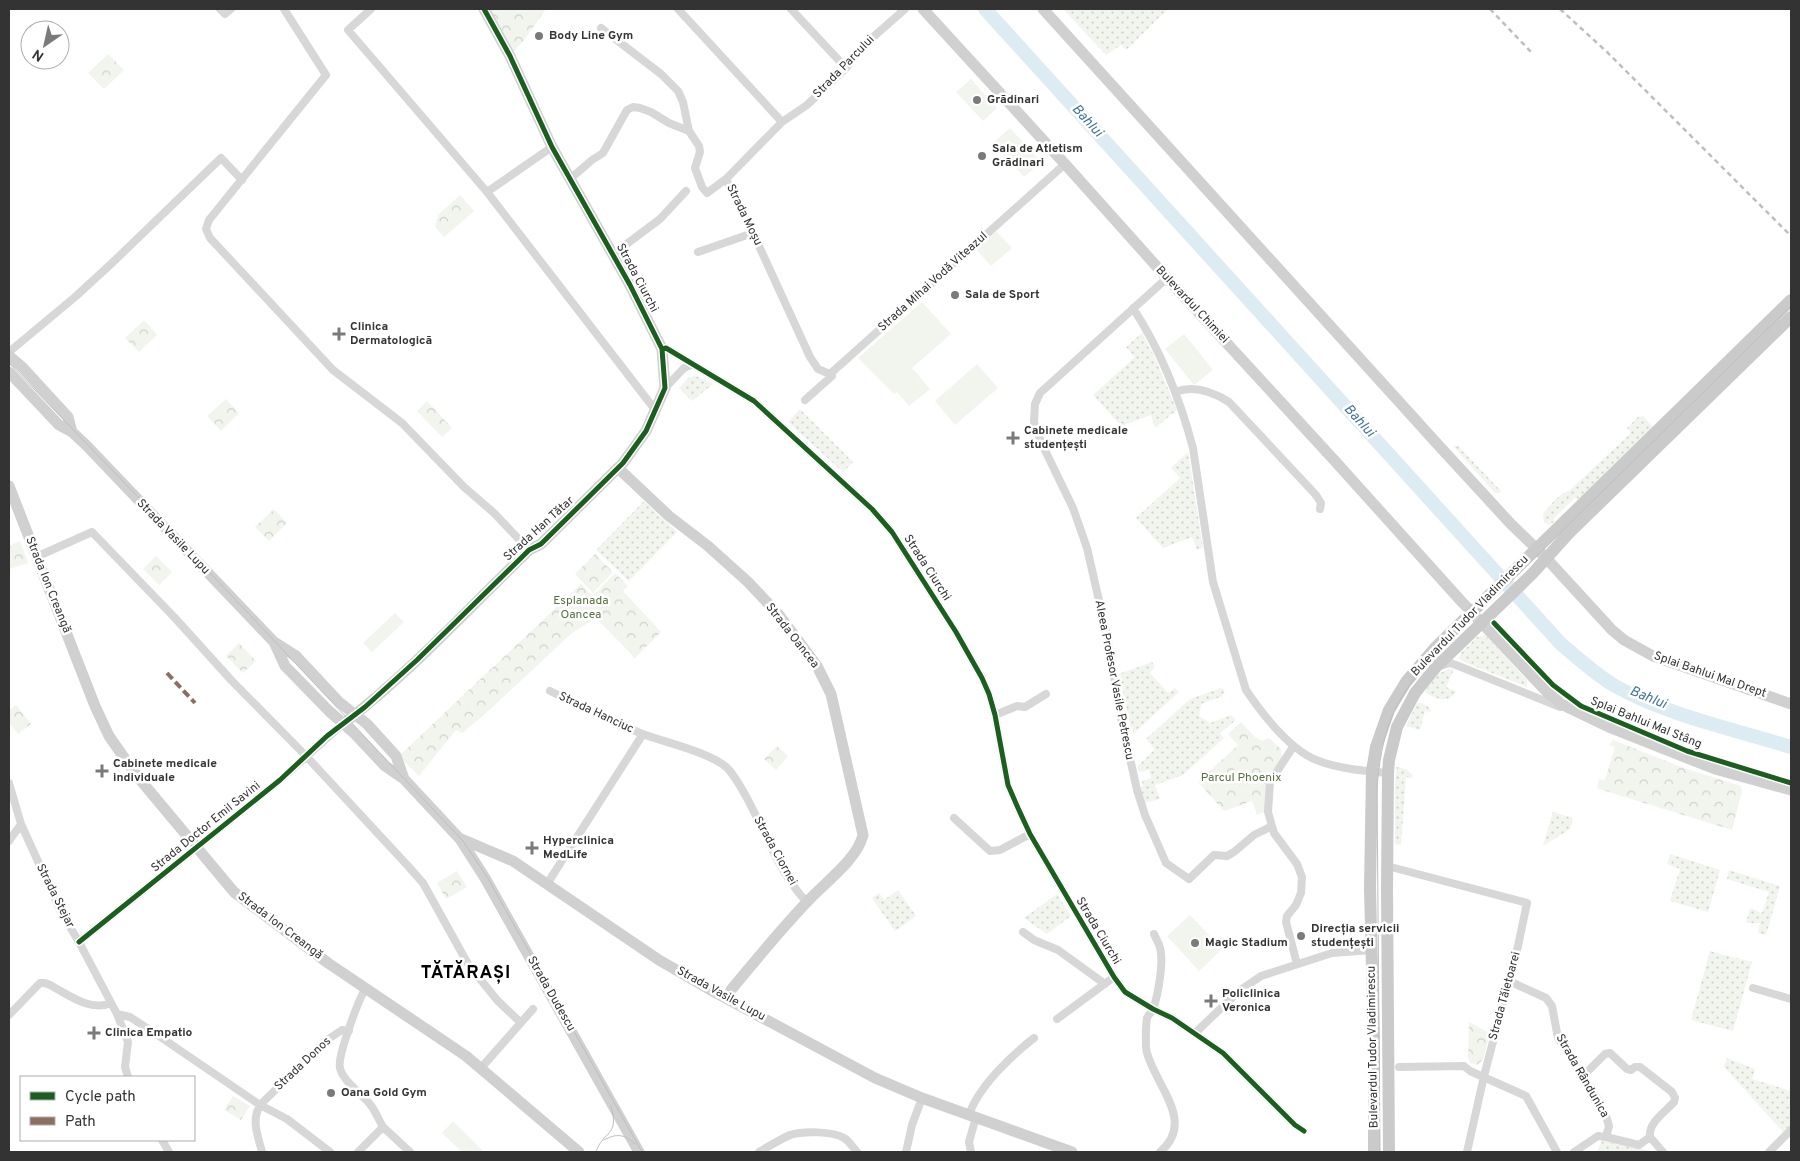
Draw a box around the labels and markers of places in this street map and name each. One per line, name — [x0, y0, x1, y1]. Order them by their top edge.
place label: Body Line Gym — [549, 28, 633, 44]
marker: Body Line Gym — [533, 30, 545, 42]
place label: Grădinari — [987, 92, 1039, 108]
marker: Grădinari — [971, 94, 983, 106]
place label: Sala de Atletism Grădinari — [992, 141, 1083, 171]
marker: Sala de Atletism Grădinari — [976, 150, 988, 162]
place label: Sala de Sport — [965, 287, 1040, 303]
marker: Sala de Sport — [949, 289, 961, 301]
place label: Clinica Dermatologică — [350, 319, 432, 349]
marker: Clinica Dermatologică — [332, 327, 346, 341]
place label: Cabinete medicale studențești — [1024, 423, 1128, 453]
marker: Cabinete medicale studențești — [1006, 431, 1020, 445]
place label: Cabinete medicale individuale — [113, 756, 217, 786]
marker: Cabinete medicale individuale — [95, 764, 109, 778]
place label: Hyperclinica MedLife — [543, 833, 614, 863]
marker: Hyperclinica MedLife — [525, 841, 539, 855]
place label: Direcția servicii studențești — [1311, 921, 1400, 951]
marker: Direcția servicii studențești — [1295, 930, 1307, 942]
place label: Magic Stadium — [1205, 935, 1288, 951]
marker: Magic Stadium — [1189, 937, 1201, 949]
place label: Policlinica Veronica — [1222, 986, 1280, 1016]
marker: Policlinica Veronica — [1204, 994, 1218, 1008]
place label: Clinica Empatio — [105, 1025, 193, 1041]
marker: Clinica Empatio — [87, 1026, 101, 1040]
place label: Oana Gold Gym — [341, 1085, 427, 1101]
marker: Oana Gold Gym — [325, 1087, 337, 1099]

